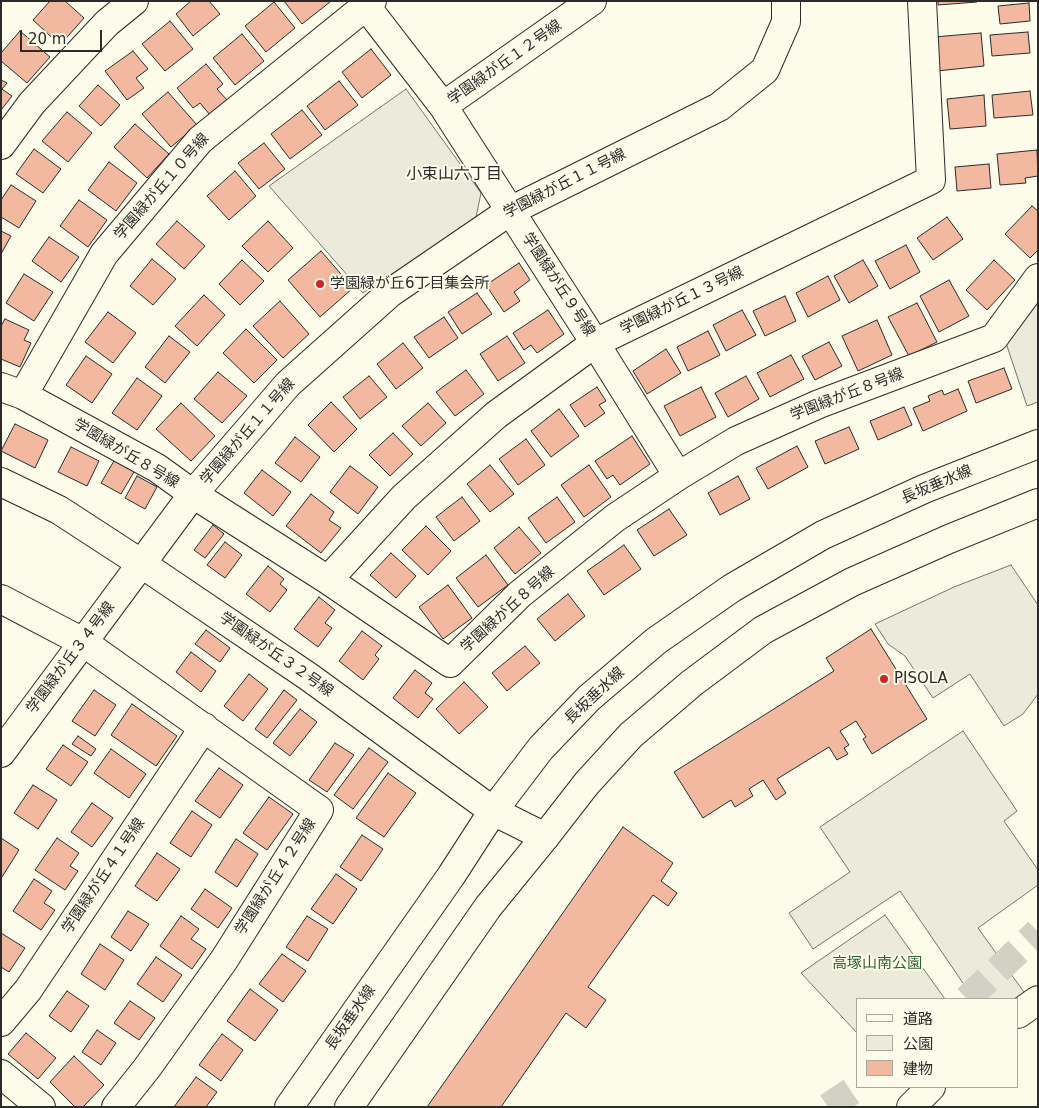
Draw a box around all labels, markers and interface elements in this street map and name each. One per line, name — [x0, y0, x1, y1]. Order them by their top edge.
street label: 学園緑が丘１２号線 — [445, 17, 565, 109]
scale bar — [22, 20, 105, 52]
text: 20 m — [28, 30, 66, 48]
street label: 学園緑が丘１０号線 — [111, 130, 213, 244]
street label: 学園緑が丘１１号線 — [501, 145, 629, 223]
district label: 小束山六丁目 — [406, 165, 502, 185]
street label: 学園緑が丘９号線 — [518, 230, 598, 340]
street label: 学園緑が丘１３号線 — [617, 263, 747, 339]
place label: 学園緑が丘6丁目集会所 — [330, 275, 490, 293]
marker: 学園緑が丘6丁目集会所 — [314, 278, 326, 290]
street label: 学園緑が丘８号線 — [788, 365, 906, 425]
street label: 学園緑が丘１１号線 — [197, 375, 299, 489]
street label: 学園緑が丘８号線 — [70, 415, 182, 493]
street label: 長坂垂水線 — [899, 462, 975, 508]
street label: 学園緑が丘８号線 — [457, 563, 559, 657]
street label: 学園緑が丘３４号線 — [23, 599, 119, 717]
street label: 学園緑が丘３２号線 — [216, 609, 336, 701]
street label: 長坂垂水線 — [561, 664, 629, 728]
place label: PISOLA — [894, 670, 948, 688]
marker: PISOLA — [878, 673, 890, 685]
street label: 学園緑が丘４１号線 — [59, 815, 149, 937]
street label: 学園緑が丘４２号線 — [232, 815, 320, 939]
park label: 高塚山南公園 — [832, 955, 922, 973]
street label: 長坂垂水線 — [322, 982, 380, 1054]
legend — [856, 998, 1019, 1088]
text: 道路 — [903, 1010, 933, 1028]
text: 公園 — [903, 1035, 933, 1053]
text: 建物 — [903, 1060, 933, 1078]

